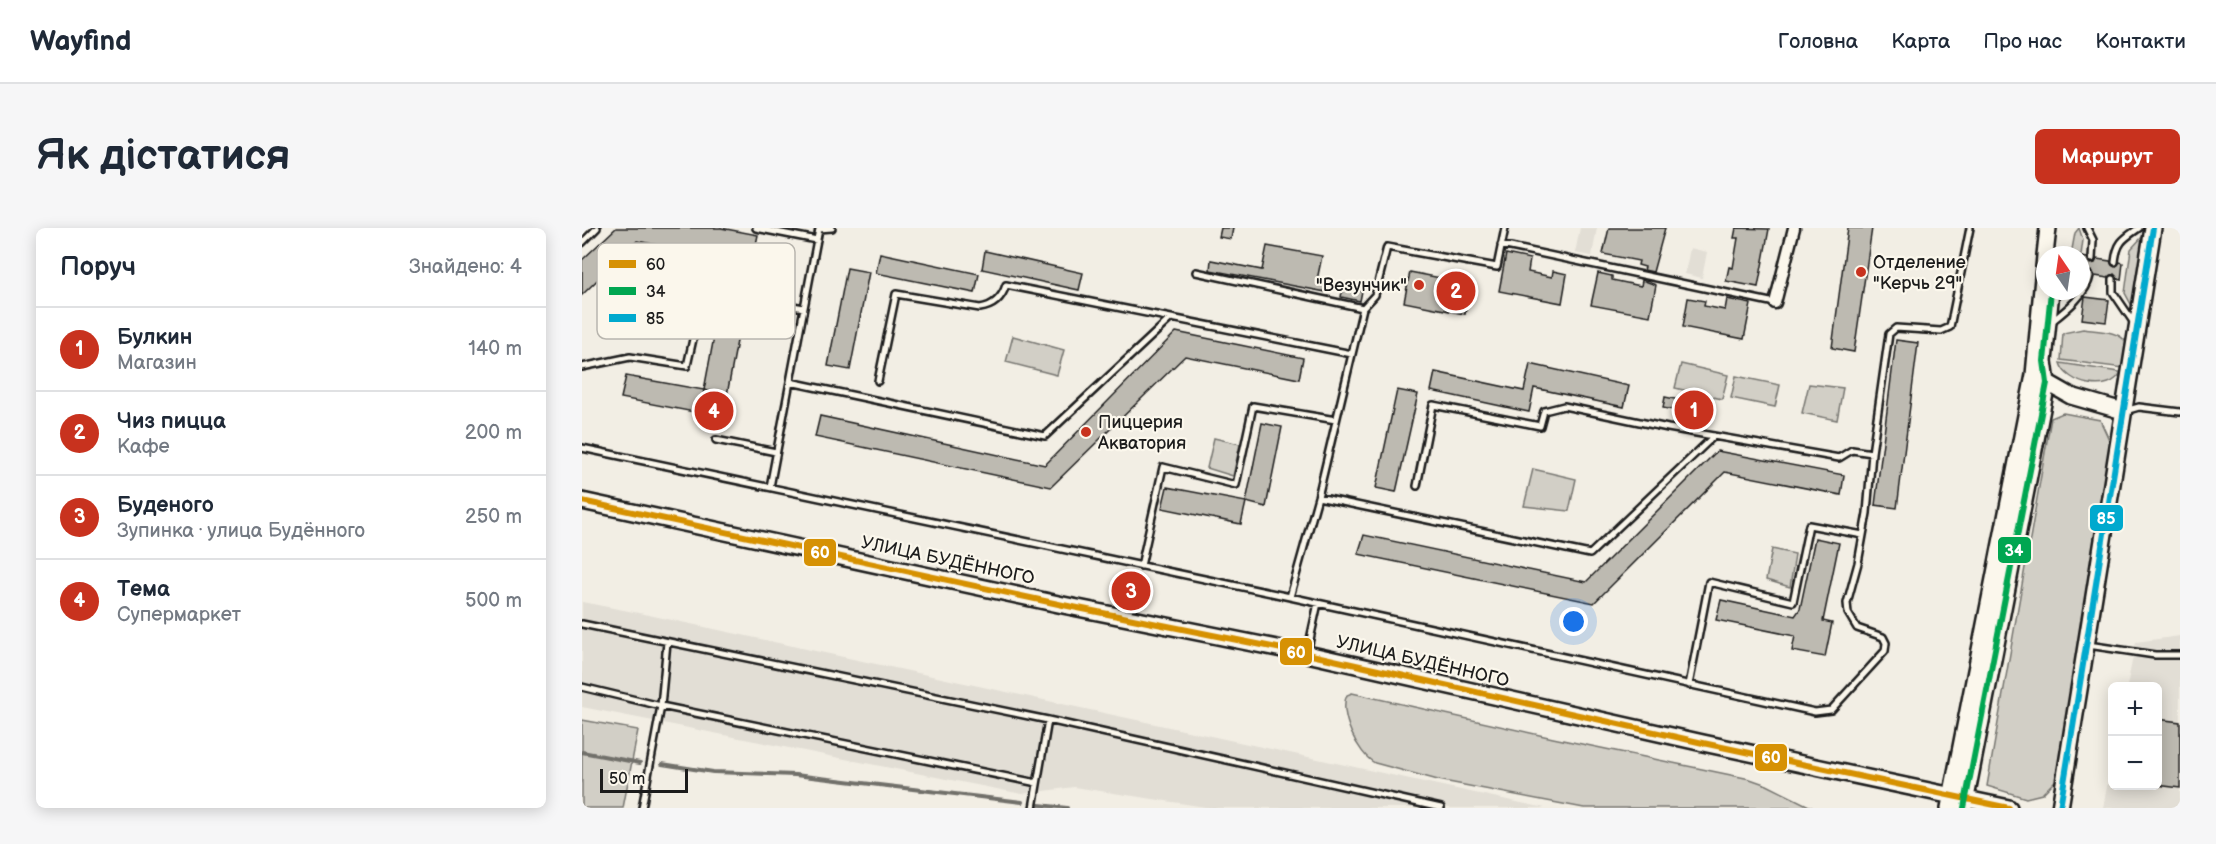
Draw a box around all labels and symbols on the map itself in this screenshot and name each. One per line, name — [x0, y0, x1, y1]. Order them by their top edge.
legend — [597, 243, 795, 339]
north arrow — [2036, 246, 2090, 300]
place label: Отделение "Керчь 29" — [1873, 252, 1966, 294]
text: 60 — [646, 256, 665, 275]
marker: Отделение "Керчь 29" — [1854, 265, 1868, 279]
pin: 2 — [1436, 268, 1476, 314]
place label: "Везунчик" — [1316, 275, 1407, 296]
marker: "Везунчик" — [1412, 278, 1426, 292]
text: 34 — [646, 283, 666, 302]
text: 85 — [646, 310, 665, 329]
pin: 4 — [694, 388, 734, 434]
pin: 1 — [1674, 388, 1714, 432]
place label: Пиццерия Акватория — [1097, 412, 1186, 454]
marker: Пиццерия Акватория — [1079, 425, 1093, 439]
line badge: 85 — [2089, 504, 2124, 532]
text: 85 — [2097, 510, 2115, 529]
street label: УЛИЦА БУДЁННОГО — [859, 531, 1037, 589]
line badge: 34 — [1997, 536, 2032, 564]
line badge: 60 — [803, 538, 837, 567]
text: 34 — [2005, 542, 2024, 561]
text: 60 — [810, 544, 830, 563]
pin: 3 — [1112, 568, 1150, 614]
your location — [1559, 607, 1588, 636]
street label: УЛИЦА БУДЁННОГО — [1334, 630, 1512, 692]
line badge: 60 — [1279, 637, 1313, 666]
text: 60 — [1286, 644, 1306, 663]
line badge: 60 — [1754, 743, 1788, 772]
text: 60 — [1761, 749, 1781, 768]
scale bar — [600, 766, 688, 794]

